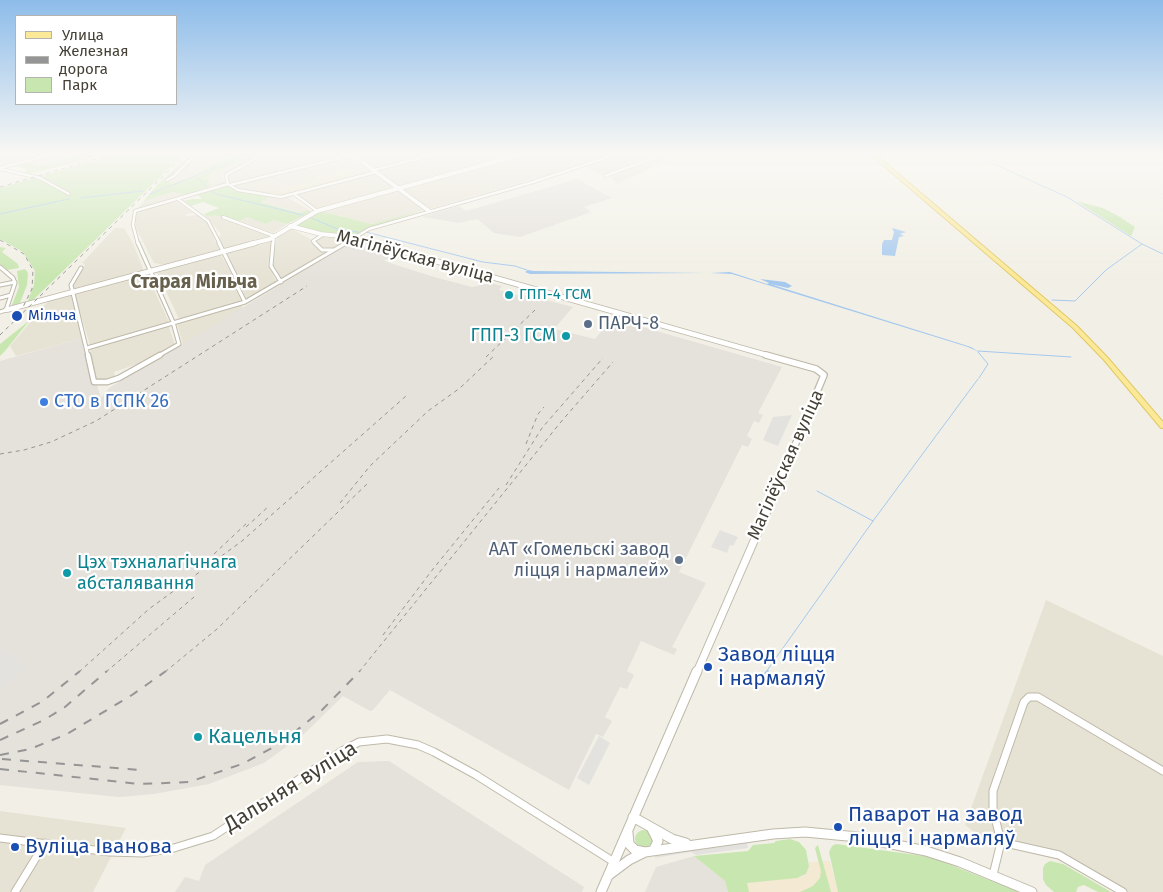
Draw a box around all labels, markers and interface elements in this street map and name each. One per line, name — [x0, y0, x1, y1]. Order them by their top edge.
legend — [15, 15, 178, 105]
text: Улица — [62, 26, 104, 44]
text: Железная дорога — [59, 42, 128, 78]
text: Парк — [62, 76, 97, 94]
street label: Магілёўская вуліца — [334, 226, 496, 288]
district label: Старая Мільча — [131, 272, 257, 294]
place label: ГПП-4 ГСМ — [519, 286, 591, 304]
marker: ГПП-4 ГСМ — [503, 289, 515, 301]
place label: Мільча — [28, 307, 76, 325]
marker: Мільча — [10, 309, 24, 323]
place label: ПАРЧ-8 — [598, 313, 659, 335]
marker: ПАРЧ-8 — [582, 318, 594, 330]
place label: ГПП-3 ГСМ — [471, 325, 556, 347]
marker: ГПП-3 ГСМ — [560, 330, 572, 342]
street label: Магілёўская вуліца — [743, 387, 829, 543]
place label: СТО в ГСПК 26 — [54, 391, 169, 413]
marker: СТО в ГСПК 26 — [38, 396, 50, 408]
place label: ААТ «Гомельскі завод ліцця і нармалей» — [489, 539, 669, 582]
place label: Цэх тэхналагічнага абсталявання — [77, 552, 237, 594]
marker: ААТ «Гомельскі завод ліцця і нармалей» — [673, 554, 685, 566]
marker: Цэх тэхналагічнага абсталявання — [61, 567, 73, 579]
place label: Завод ліцця і нармаляў — [718, 642, 836, 692]
marker: Завод ліцця і нармаляў — [702, 661, 714, 673]
place label: Кацельня — [208, 724, 302, 750]
marker: Кацельня — [192, 731, 204, 743]
street label: Дальняя вуліца — [220, 736, 362, 838]
place label: Паварот на завод ліцця і нармаляў — [848, 802, 1023, 852]
marker: Паварот на завод ліцця і нармаляў — [832, 821, 844, 833]
place label: Вуліца Іванова — [25, 834, 172, 860]
marker: Вуліца Іванова — [9, 841, 21, 853]

